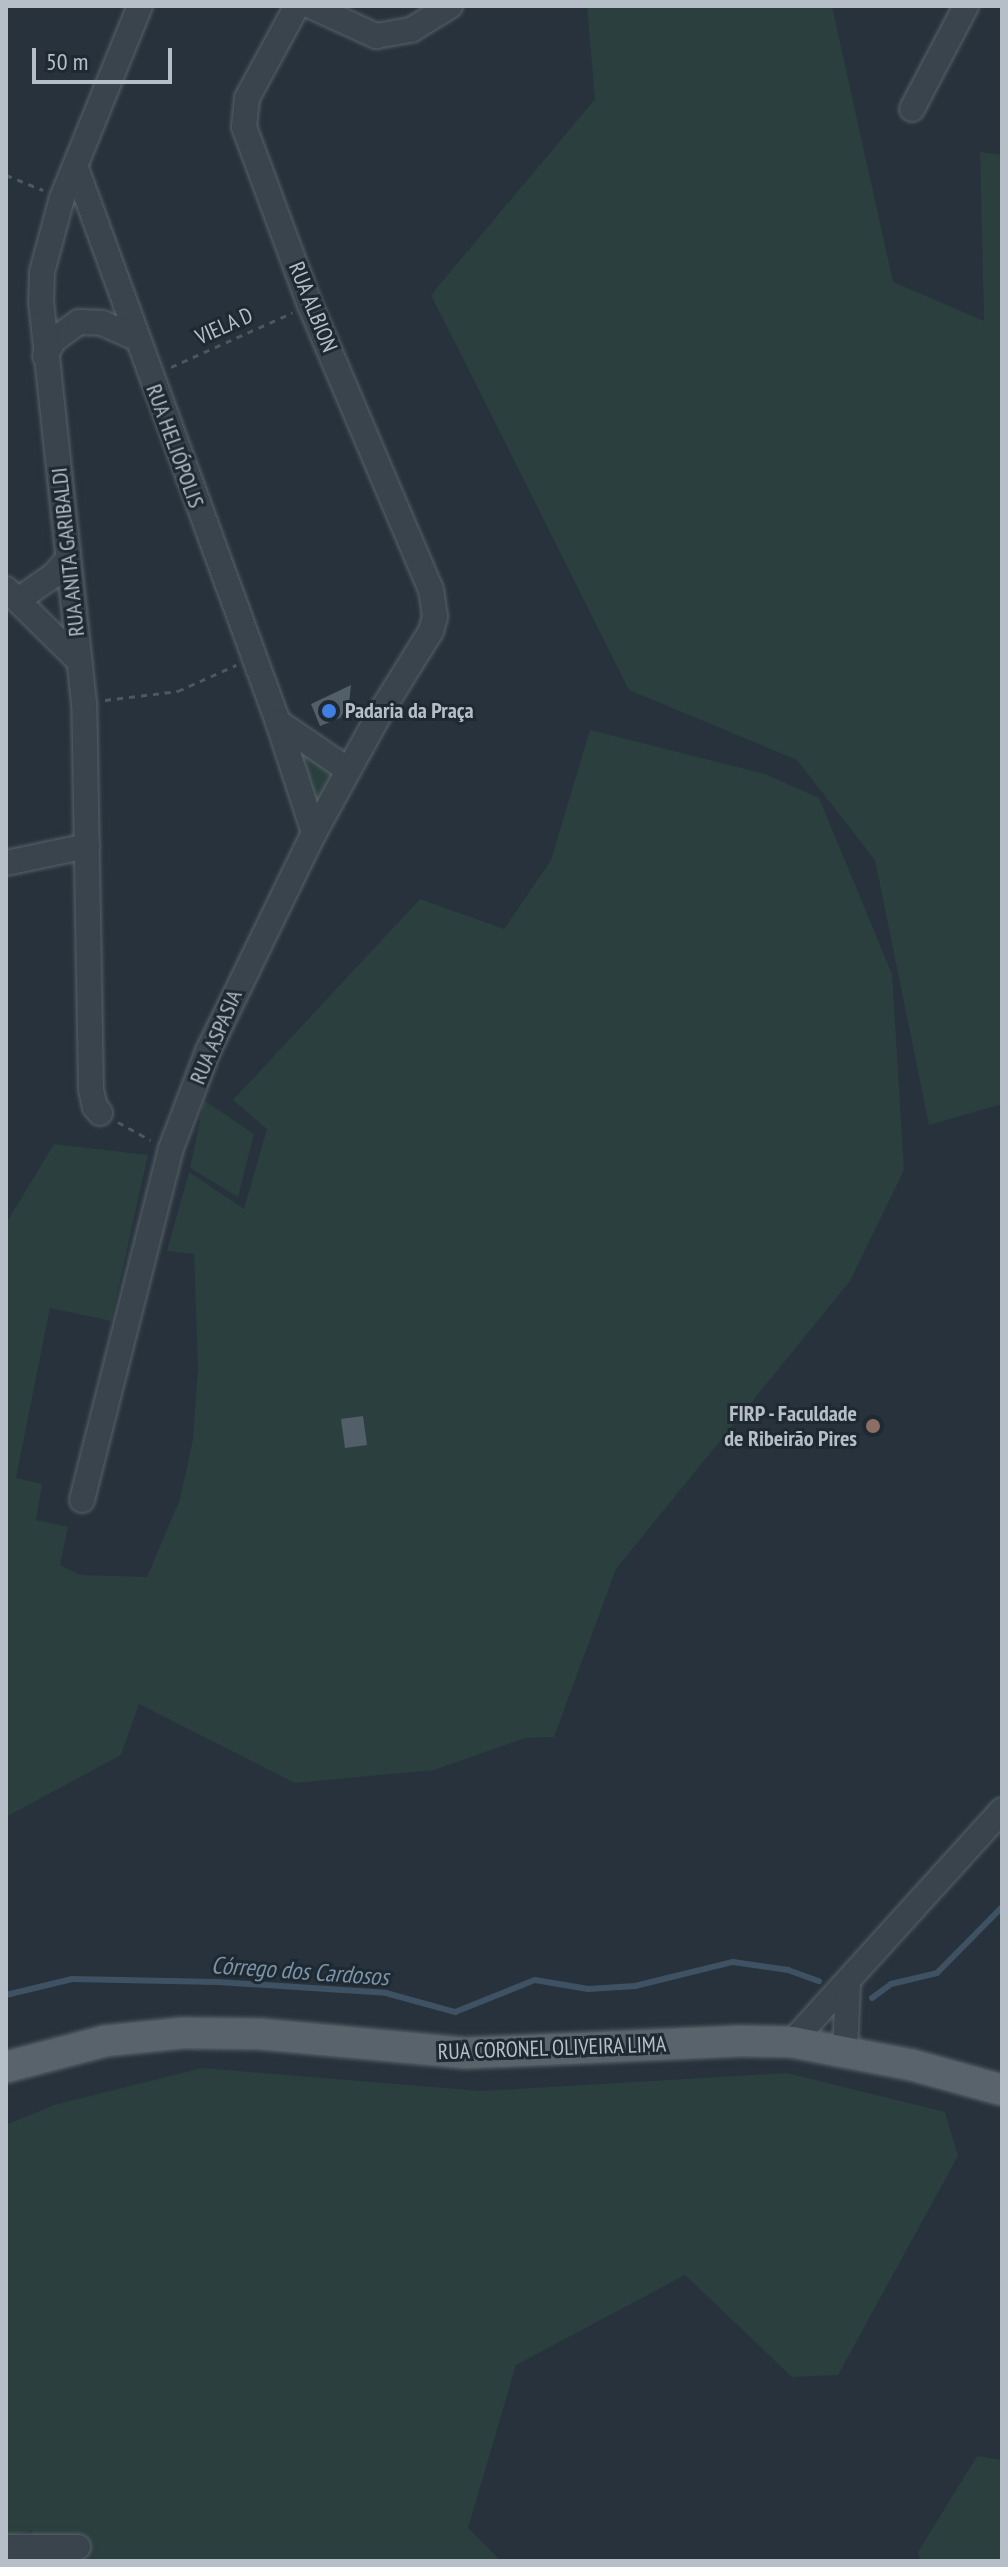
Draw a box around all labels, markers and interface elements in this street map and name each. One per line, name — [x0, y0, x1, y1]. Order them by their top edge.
scale bar — [36, 32, 176, 82]
text: 50 m — [46, 46, 88, 77]
street label: RUA ALBION — [283, 258, 343, 356]
street label: VIELA D — [191, 302, 257, 350]
street label: RUA HELIÓPOLIS — [140, 380, 210, 512]
street label: RUA ANITA GARIBALDI — [46, 465, 90, 639]
place label: Padaria da Praça — [345, 698, 474, 724]
marker: Padaria da Praça — [320, 702, 338, 720]
street label: RUA ASPASIA — [184, 985, 248, 1089]
place label: FIRP - Faculdade de Ribeirão Pires — [724, 1400, 857, 1452]
marker: FIRP - Faculdade de Ribeirão Pires — [864, 1417, 882, 1435]
water label: Córrego dos Cardosos — [210, 1950, 390, 1992]
street label: RUA CORONEL OLIVEIRA LIMA — [436, 2031, 668, 2065]

